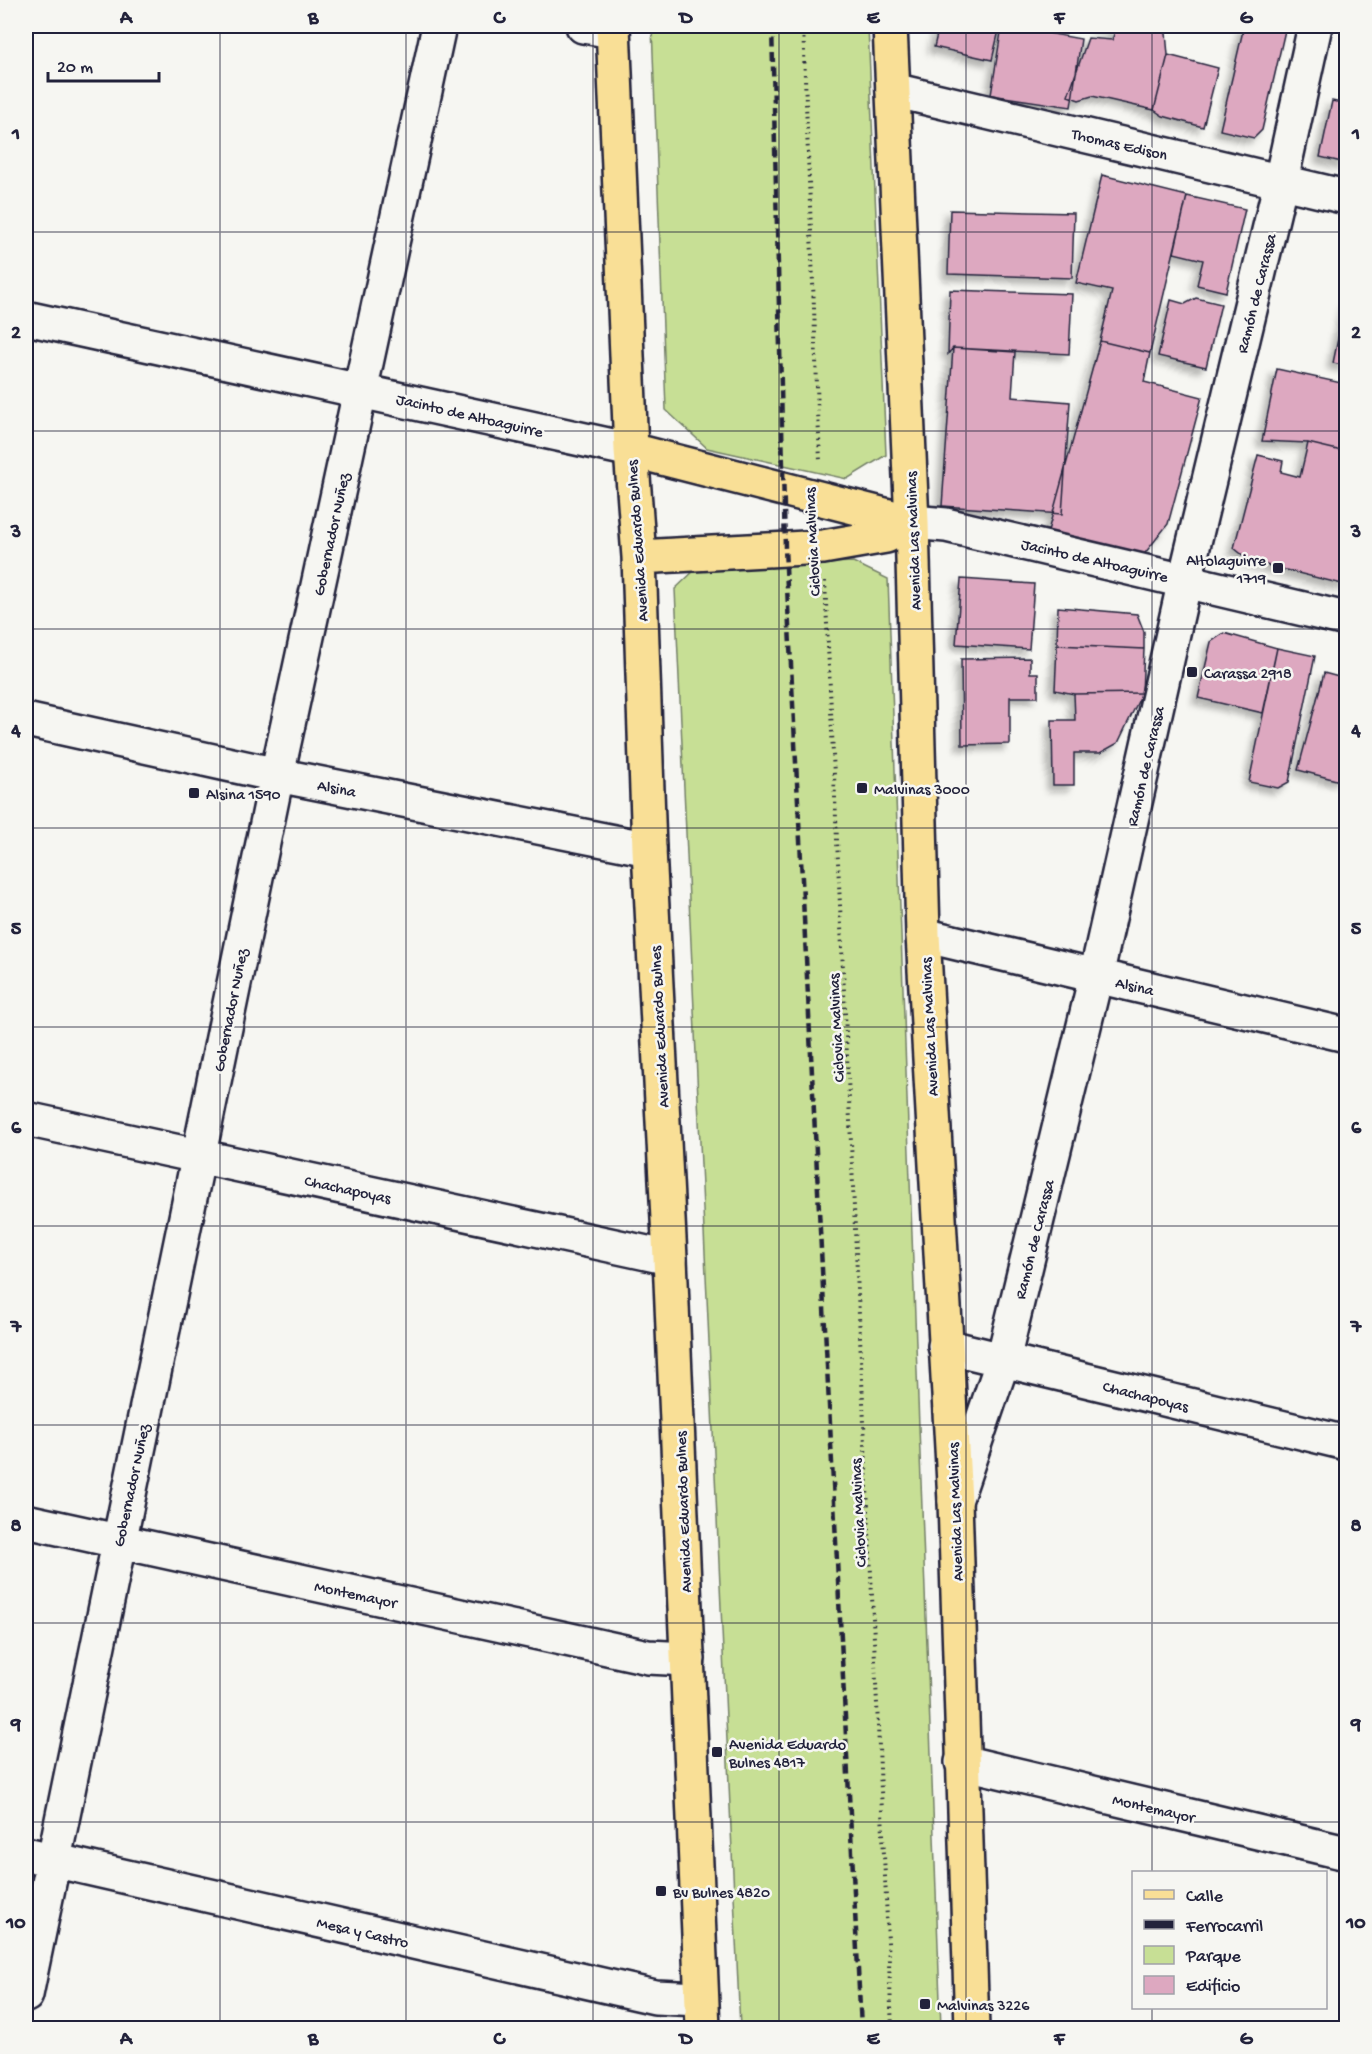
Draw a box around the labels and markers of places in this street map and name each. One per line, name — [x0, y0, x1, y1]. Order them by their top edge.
place label: Altolaguirre 1719 — [1186, 553, 1267, 590]
marker: Altolaguirre 1719 — [1271, 561, 1285, 575]
marker: Carassa 2918 — [1185, 665, 1199, 679]
place label: Carassa 2918 — [1204, 666, 1292, 685]
marker: Malvinas 3000 — [855, 781, 869, 795]
place label: Malvinas 3000 — [874, 782, 970, 801]
marker: Alsina 1590 — [187, 786, 201, 800]
place label: Alsina 1590 — [206, 787, 281, 806]
place label: Avenida Eduardo Bulnes 4817 — [728, 1737, 846, 1774]
marker: Avenida Eduardo Bulnes 4817 — [710, 1745, 724, 1759]
marker: Bv Bulnes 4820 — [654, 1884, 668, 1898]
place label: Bv Bulnes 4820 — [672, 1885, 770, 1904]
marker: Malvinas 3226 — [918, 1997, 932, 2011]
place label: Malvinas 3226 — [937, 1998, 1030, 2017]

